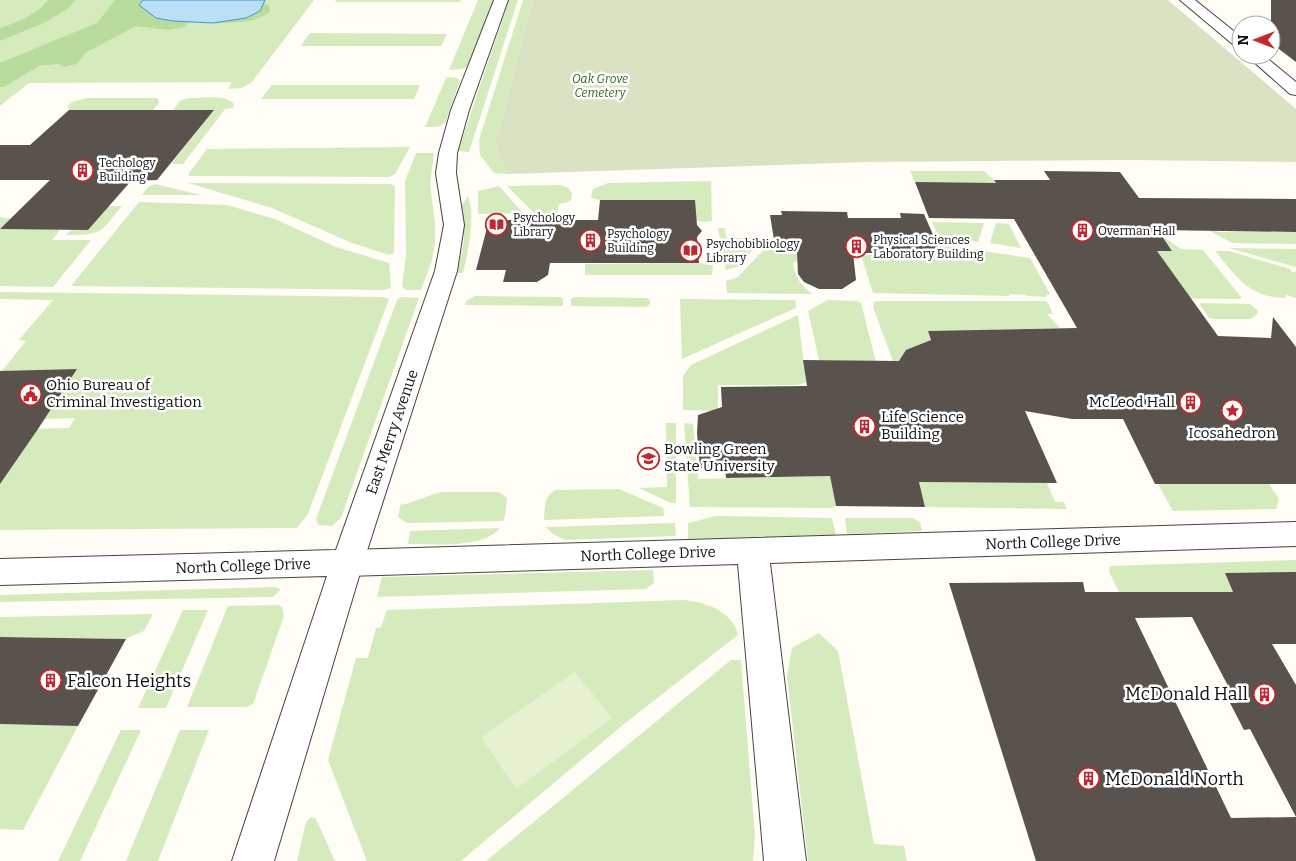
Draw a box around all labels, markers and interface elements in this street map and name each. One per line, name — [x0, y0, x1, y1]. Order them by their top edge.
north arrow — [1231, 15, 1281, 65]
text: N — [1235, 34, 1252, 45]
park label: Oak Grove Cemetery — [572, 72, 628, 100]
place label: Techology Building — [99, 156, 156, 184]
building icon: Techology Building — [71, 158, 95, 182]
place label: Psychology Library — [513, 211, 576, 239]
library icon: Psychology Library — [485, 213, 509, 237]
building icon: Overman Hall — [1070, 219, 1094, 243]
place label: Overman Hall — [1098, 224, 1176, 238]
place label: Psychology Building — [607, 227, 670, 255]
building icon: Psychology Building — [579, 229, 603, 253]
place label: Physical Sciences Laboratory Building — [873, 233, 984, 261]
building icon: Physical Sciences Laboratory Building — [845, 235, 869, 259]
place label: Psychobibliology Library — [706, 237, 800, 265]
library icon: Psychobibliology Library — [678, 239, 702, 263]
street label: East Merry Avenue — [362, 367, 422, 497]
place label: Ohio Bureau of Criminal Investigation — [46, 376, 202, 411]
public building icon: Ohio Bureau of Criminal Investigation — [18, 382, 42, 406]
building icon: McLeod Hall — [1179, 390, 1203, 414]
place label: McLeod Hall — [1089, 393, 1175, 411]
place icon: Icosahedron — [1220, 398, 1244, 422]
place label: Life Science Building — [881, 408, 964, 443]
building icon: Life Science Building — [853, 414, 877, 438]
place label: Icosahedron — [1188, 424, 1276, 442]
place label: Bowling Green State University — [664, 440, 775, 475]
school or university icon: Bowling Green State University — [636, 446, 660, 470]
street label: North College Drive — [985, 531, 1121, 553]
street label: North College Drive — [580, 543, 716, 565]
street label: North College Drive — [175, 555, 311, 577]
building icon: Falcon Heights — [39, 669, 63, 693]
place label: Falcon Heights — [67, 670, 191, 692]
building icon: McDonald Hall — [1252, 682, 1276, 706]
place label: McDonald Hall — [1125, 683, 1248, 705]
building icon: McDonald North — [1077, 767, 1101, 791]
place label: McDonald North — [1105, 768, 1244, 790]

